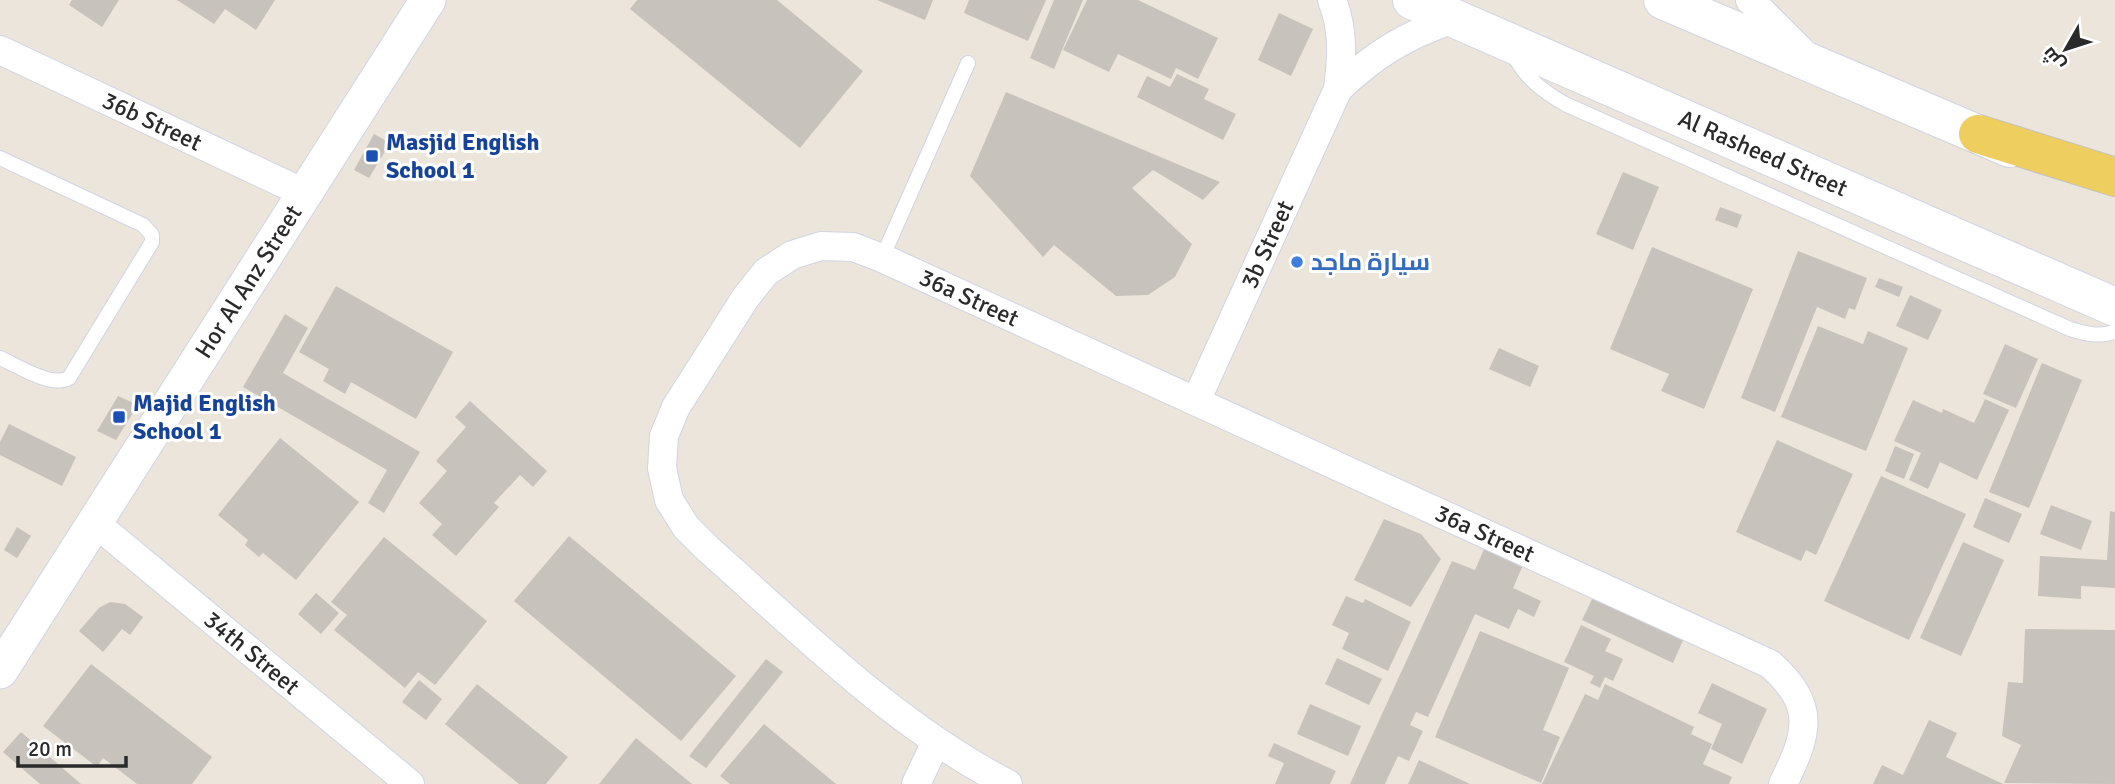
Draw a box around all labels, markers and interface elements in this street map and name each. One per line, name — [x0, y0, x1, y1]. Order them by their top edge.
north arrow — [2031, 14, 2101, 84]
text: ش — [2037, 42, 2071, 76]
street label: 36b Street — [97, 85, 207, 158]
street label: Al Rasheed Street — [1674, 103, 1852, 203]
place label: Masjid English School 1 — [386, 127, 539, 185]
marker: Masjid English School 1 — [364, 148, 380, 164]
street label: 3b Street — [1234, 196, 1300, 293]
street label: Hor Al Anz Street — [188, 199, 308, 364]
place label: سيارة ماجد — [1311, 247, 1430, 277]
marker: سيارة ماجد — [1289, 254, 1305, 270]
street label: 36a Street — [915, 262, 1023, 333]
place label: Majid English School 1 — [133, 388, 276, 446]
marker: Majid English School 1 — [111, 409, 127, 425]
street label: 36a Street — [1430, 498, 1539, 569]
street label: 34th Street — [198, 605, 306, 701]
scale bar — [18, 724, 126, 768]
text: 20 m — [28, 736, 72, 762]

